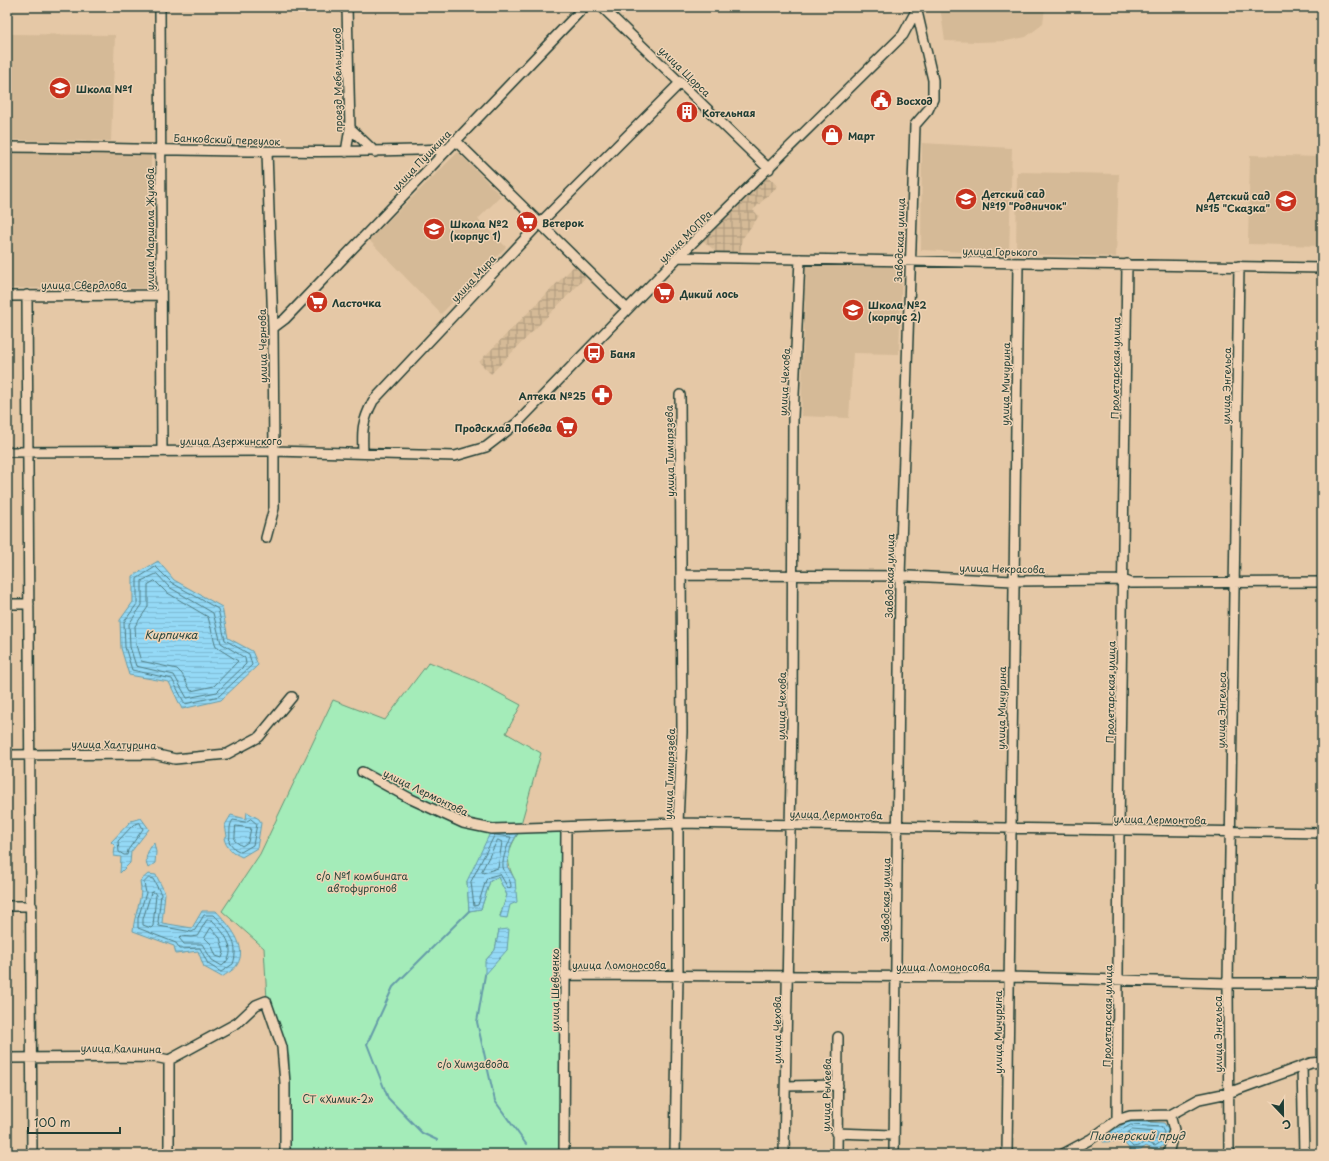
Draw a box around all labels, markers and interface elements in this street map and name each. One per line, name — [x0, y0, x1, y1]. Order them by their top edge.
street label: проезд Мебельщиков — [329, 27, 345, 133]
street label: улица Щорса — [656, 42, 715, 100]
school or university icon: Школа №1 — [47, 75, 73, 101]
place label: Школа №1 — [76, 81, 132, 96]
public building icon: Восход — [868, 87, 894, 113]
place label: Восход — [896, 93, 933, 108]
building icon: Котельная — [674, 99, 700, 125]
place label: Котельная — [702, 105, 756, 120]
shop icon: Март — [819, 122, 845, 148]
street label: улица Пушкина — [388, 126, 455, 194]
place label: Март — [848, 128, 876, 143]
street label: Банковский переулок — [173, 130, 281, 149]
street label: улица Маршала Жукова — [142, 167, 158, 290]
school or university icon: Детский сад №19 "Родничок" — [953, 186, 979, 212]
place label: Детский сад №19 "Родничок" — [981, 186, 1067, 213]
place label: Детский сад №15 "Сказка" — [1195, 188, 1270, 215]
school or university icon: Детский сад №15 "Сказка" — [1273, 188, 1299, 214]
street label: Заводская улица — [890, 197, 908, 283]
street label: улица МОПРа — [655, 206, 715, 266]
supermarket icon: Ветерок — [514, 209, 540, 235]
place label: Ветерок — [542, 215, 584, 230]
school or university icon: Школа №2 (корпус 1) — [421, 216, 447, 242]
place label: Школа №2 (корпус 1) — [450, 216, 509, 243]
street label: улица Горького — [962, 243, 1038, 259]
street label: улица Мира — [447, 250, 499, 305]
street label: улица Свердлова — [41, 277, 128, 292]
supermarket icon: Дикий лось — [651, 280, 677, 306]
place label: Дикий лось — [679, 286, 739, 301]
supermarket icon: Ласточка — [304, 289, 330, 315]
place label: Ласточка — [332, 295, 382, 310]
school or university icon: Школа №2 (корпус 2) — [840, 297, 866, 323]
place label: Школа №2 (корпус 2) — [868, 297, 927, 324]
street label: улица Чернова — [254, 308, 270, 383]
street label: Пролетарская улица — [1107, 316, 1123, 419]
bus stop icon: Баня — [581, 340, 607, 366]
street label: улица Мичурина — [997, 342, 1013, 426]
place label: Баня — [610, 346, 636, 361]
street label: улица Чехова — [775, 347, 793, 416]
street label: улица Энгельса — [1218, 347, 1234, 425]
pharmacy icon: Аптека №25 — [589, 382, 615, 408]
place label: Аптека №25 — [519, 388, 586, 403]
street label: улица Тимирязева — [661, 404, 677, 497]
supermarket icon: Продсклад Победа — [554, 414, 580, 440]
place label: Продсклад Победа — [455, 420, 552, 435]
street label: улица Дзержинского — [180, 433, 282, 448]
street label: Заводская улица — [881, 533, 897, 618]
street label: улица Некрасова — [959, 560, 1046, 576]
water label: Кирпичка — [145, 626, 199, 643]
street label: Пролетарская улица — [1102, 640, 1118, 743]
street label: улица Мичурина — [993, 666, 1009, 750]
street label: улица Чехова — [773, 671, 789, 740]
street label: улица Энгельса — [1213, 671, 1229, 749]
street label: улица Тимирязева — [660, 727, 678, 820]
street label: улица Халтурина — [71, 736, 157, 752]
street label: улица Лермонтова — [381, 765, 472, 819]
street label: улица Лермонтова — [789, 806, 883, 822]
street label: улица Лермонтова — [1113, 811, 1207, 827]
street label: Заводская улица — [877, 857, 893, 942]
park label: с/о №1 комбината автофургонов — [316, 868, 408, 896]
street label: улица Шевченко — [547, 948, 562, 1031]
street label: улица Ломоносова — [572, 957, 667, 972]
street label: улица Ломоносова — [896, 959, 991, 974]
street label: Пролетарская улица — [1099, 964, 1115, 1067]
street label: улица Мичурина — [990, 990, 1005, 1074]
street label: улица Чехова — [769, 995, 784, 1064]
street label: улица Энгельса — [1210, 995, 1225, 1073]
street label: улица Калинина — [80, 1040, 162, 1056]
park label: с/о Химзавода — [437, 1056, 510, 1071]
street label: улица Рылеева — [818, 1057, 834, 1132]
park label: СТ «Химик-2» — [302, 1091, 374, 1106]
north arrow — [1263, 1095, 1303, 1135]
scale bar — [28, 1109, 120, 1135]
text: 100 m — [34, 1113, 71, 1131]
text: С — [1280, 1115, 1294, 1134]
water label: Пионерский пруд — [1089, 1127, 1186, 1144]

